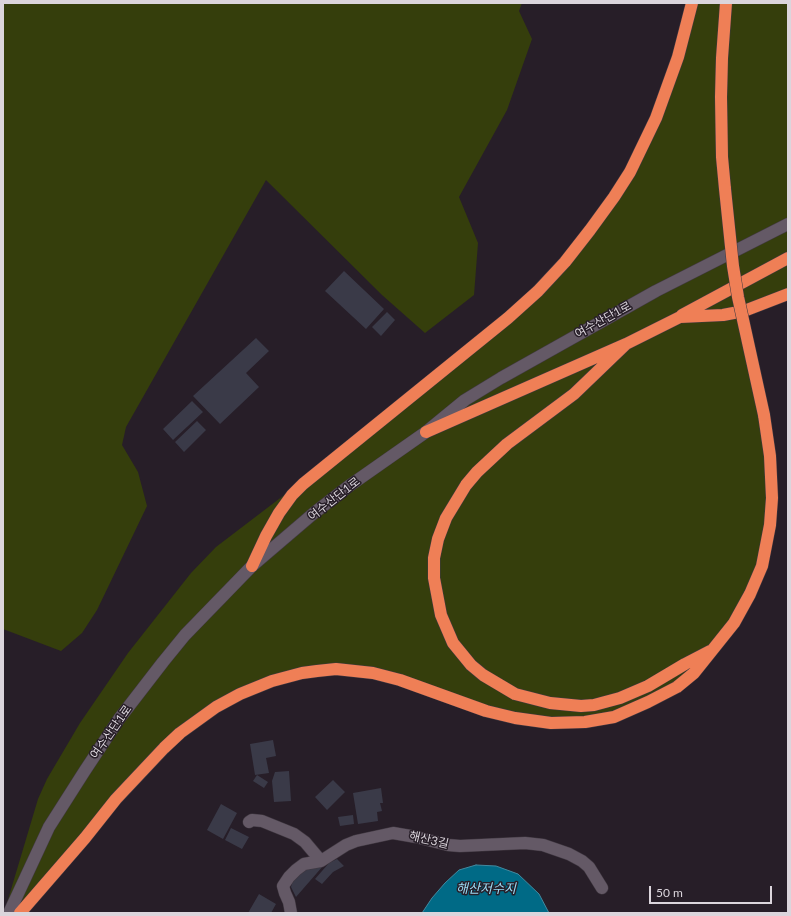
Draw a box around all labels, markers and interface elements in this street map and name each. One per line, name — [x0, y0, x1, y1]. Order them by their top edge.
street label: 여수산단1로 — [572, 299, 634, 341]
street label: 여수산단1로 — [305, 474, 363, 524]
street label: 여수산단1로 — [87, 702, 135, 762]
street label: 해산3길 — [408, 828, 450, 852]
scale bar — [651, 878, 774, 904]
water label: 해산저수지 — [456, 881, 516, 897]
text: 50 m — [656, 885, 683, 900]

